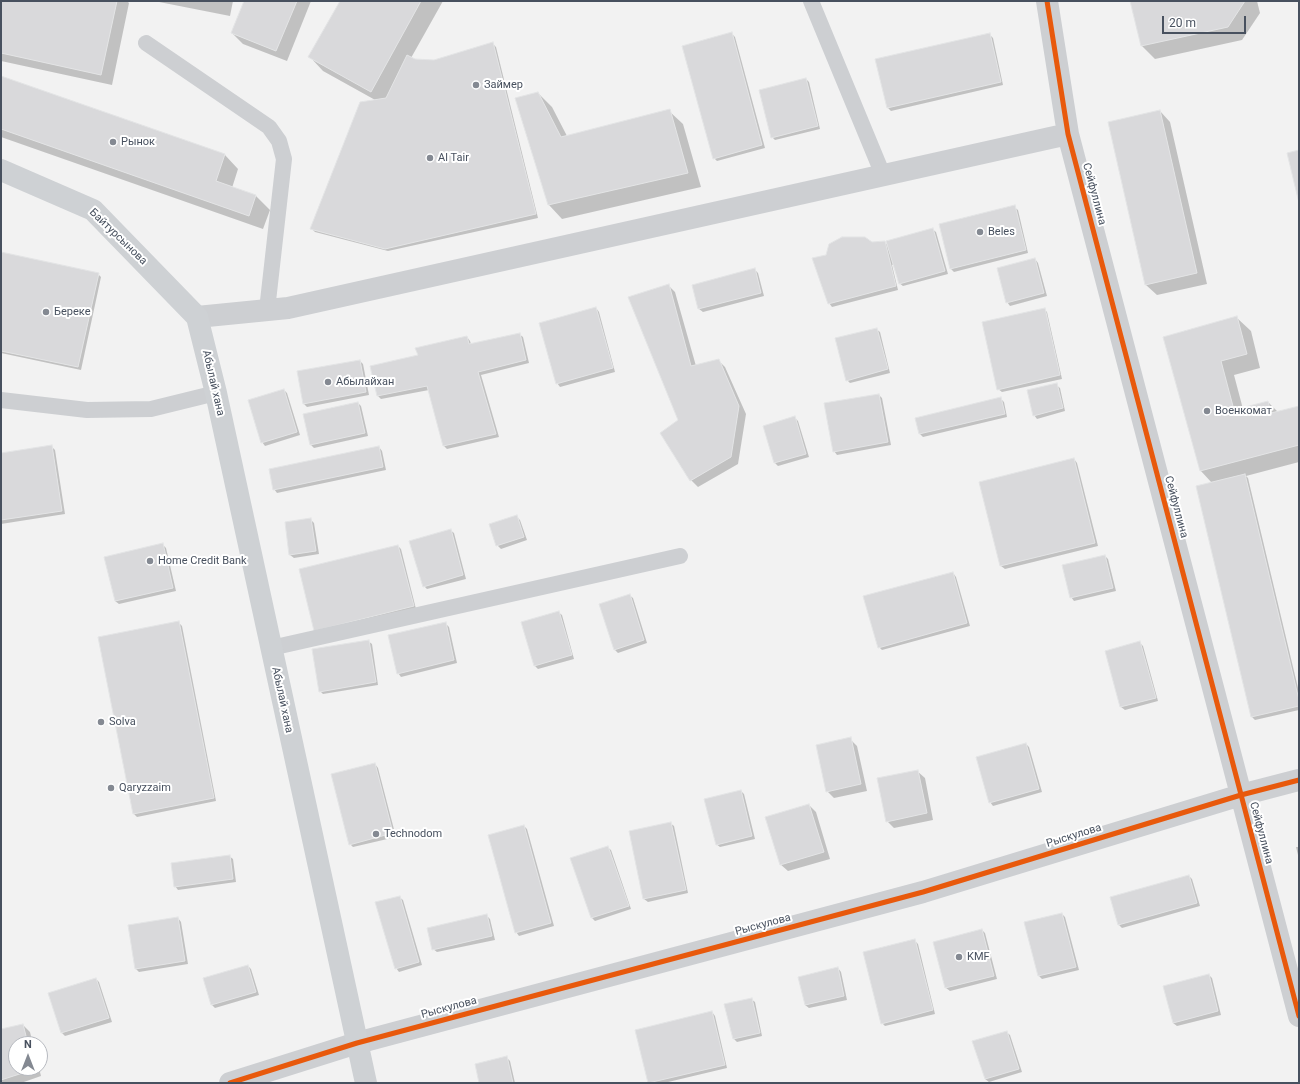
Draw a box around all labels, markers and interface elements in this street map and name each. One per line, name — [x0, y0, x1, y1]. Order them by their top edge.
scale bar — [1164, 8, 1248, 34]
text: 20 m — [1169, 16, 1196, 30]
place label: Займер — [484, 78, 523, 92]
marker: Займер — [471, 80, 481, 90]
place label: Рынок — [121, 135, 155, 149]
marker: Рынок — [108, 137, 118, 147]
place label: Al Tair — [438, 151, 469, 165]
marker: Al Tair — [425, 153, 435, 163]
street label: Сейфуллина — [1079, 162, 1109, 226]
street label: Байтурсынова — [86, 206, 150, 268]
place label: Beles — [988, 225, 1015, 239]
marker: Beles — [975, 227, 985, 237]
place label: Береке — [54, 305, 90, 319]
marker: Береке — [41, 307, 51, 317]
street label: Абылай хана — [199, 349, 227, 417]
place label: Абылайхан — [336, 375, 394, 389]
marker: Абылайхан — [323, 377, 333, 387]
place label: Военкомат — [1215, 404, 1272, 418]
marker: Военкомат — [1202, 406, 1212, 416]
street label: Сейфуллина — [1161, 475, 1191, 539]
place label: Home Credit Bank — [158, 554, 247, 568]
marker: Home Credit Bank — [145, 556, 155, 566]
street label: Абылай хана — [269, 666, 295, 734]
place label: Solva — [109, 715, 136, 729]
marker: Solva — [96, 717, 106, 727]
place label: Qaryzzaim — [119, 781, 171, 795]
marker: Qaryzzaim — [106, 783, 116, 793]
street label: Сейфуллина — [1246, 801, 1276, 865]
street label: Рыскулова — [1045, 821, 1103, 851]
place label: Technodom — [384, 827, 442, 841]
marker: Technodom — [371, 829, 381, 839]
street label: Рыскулова — [734, 911, 792, 939]
place label: KMF — [967, 950, 990, 964]
marker: KMF — [954, 952, 964, 962]
street label: Рыскулова — [420, 994, 478, 1022]
north arrow — [8, 1036, 48, 1076]
text: N — [24, 1038, 32, 1051]

